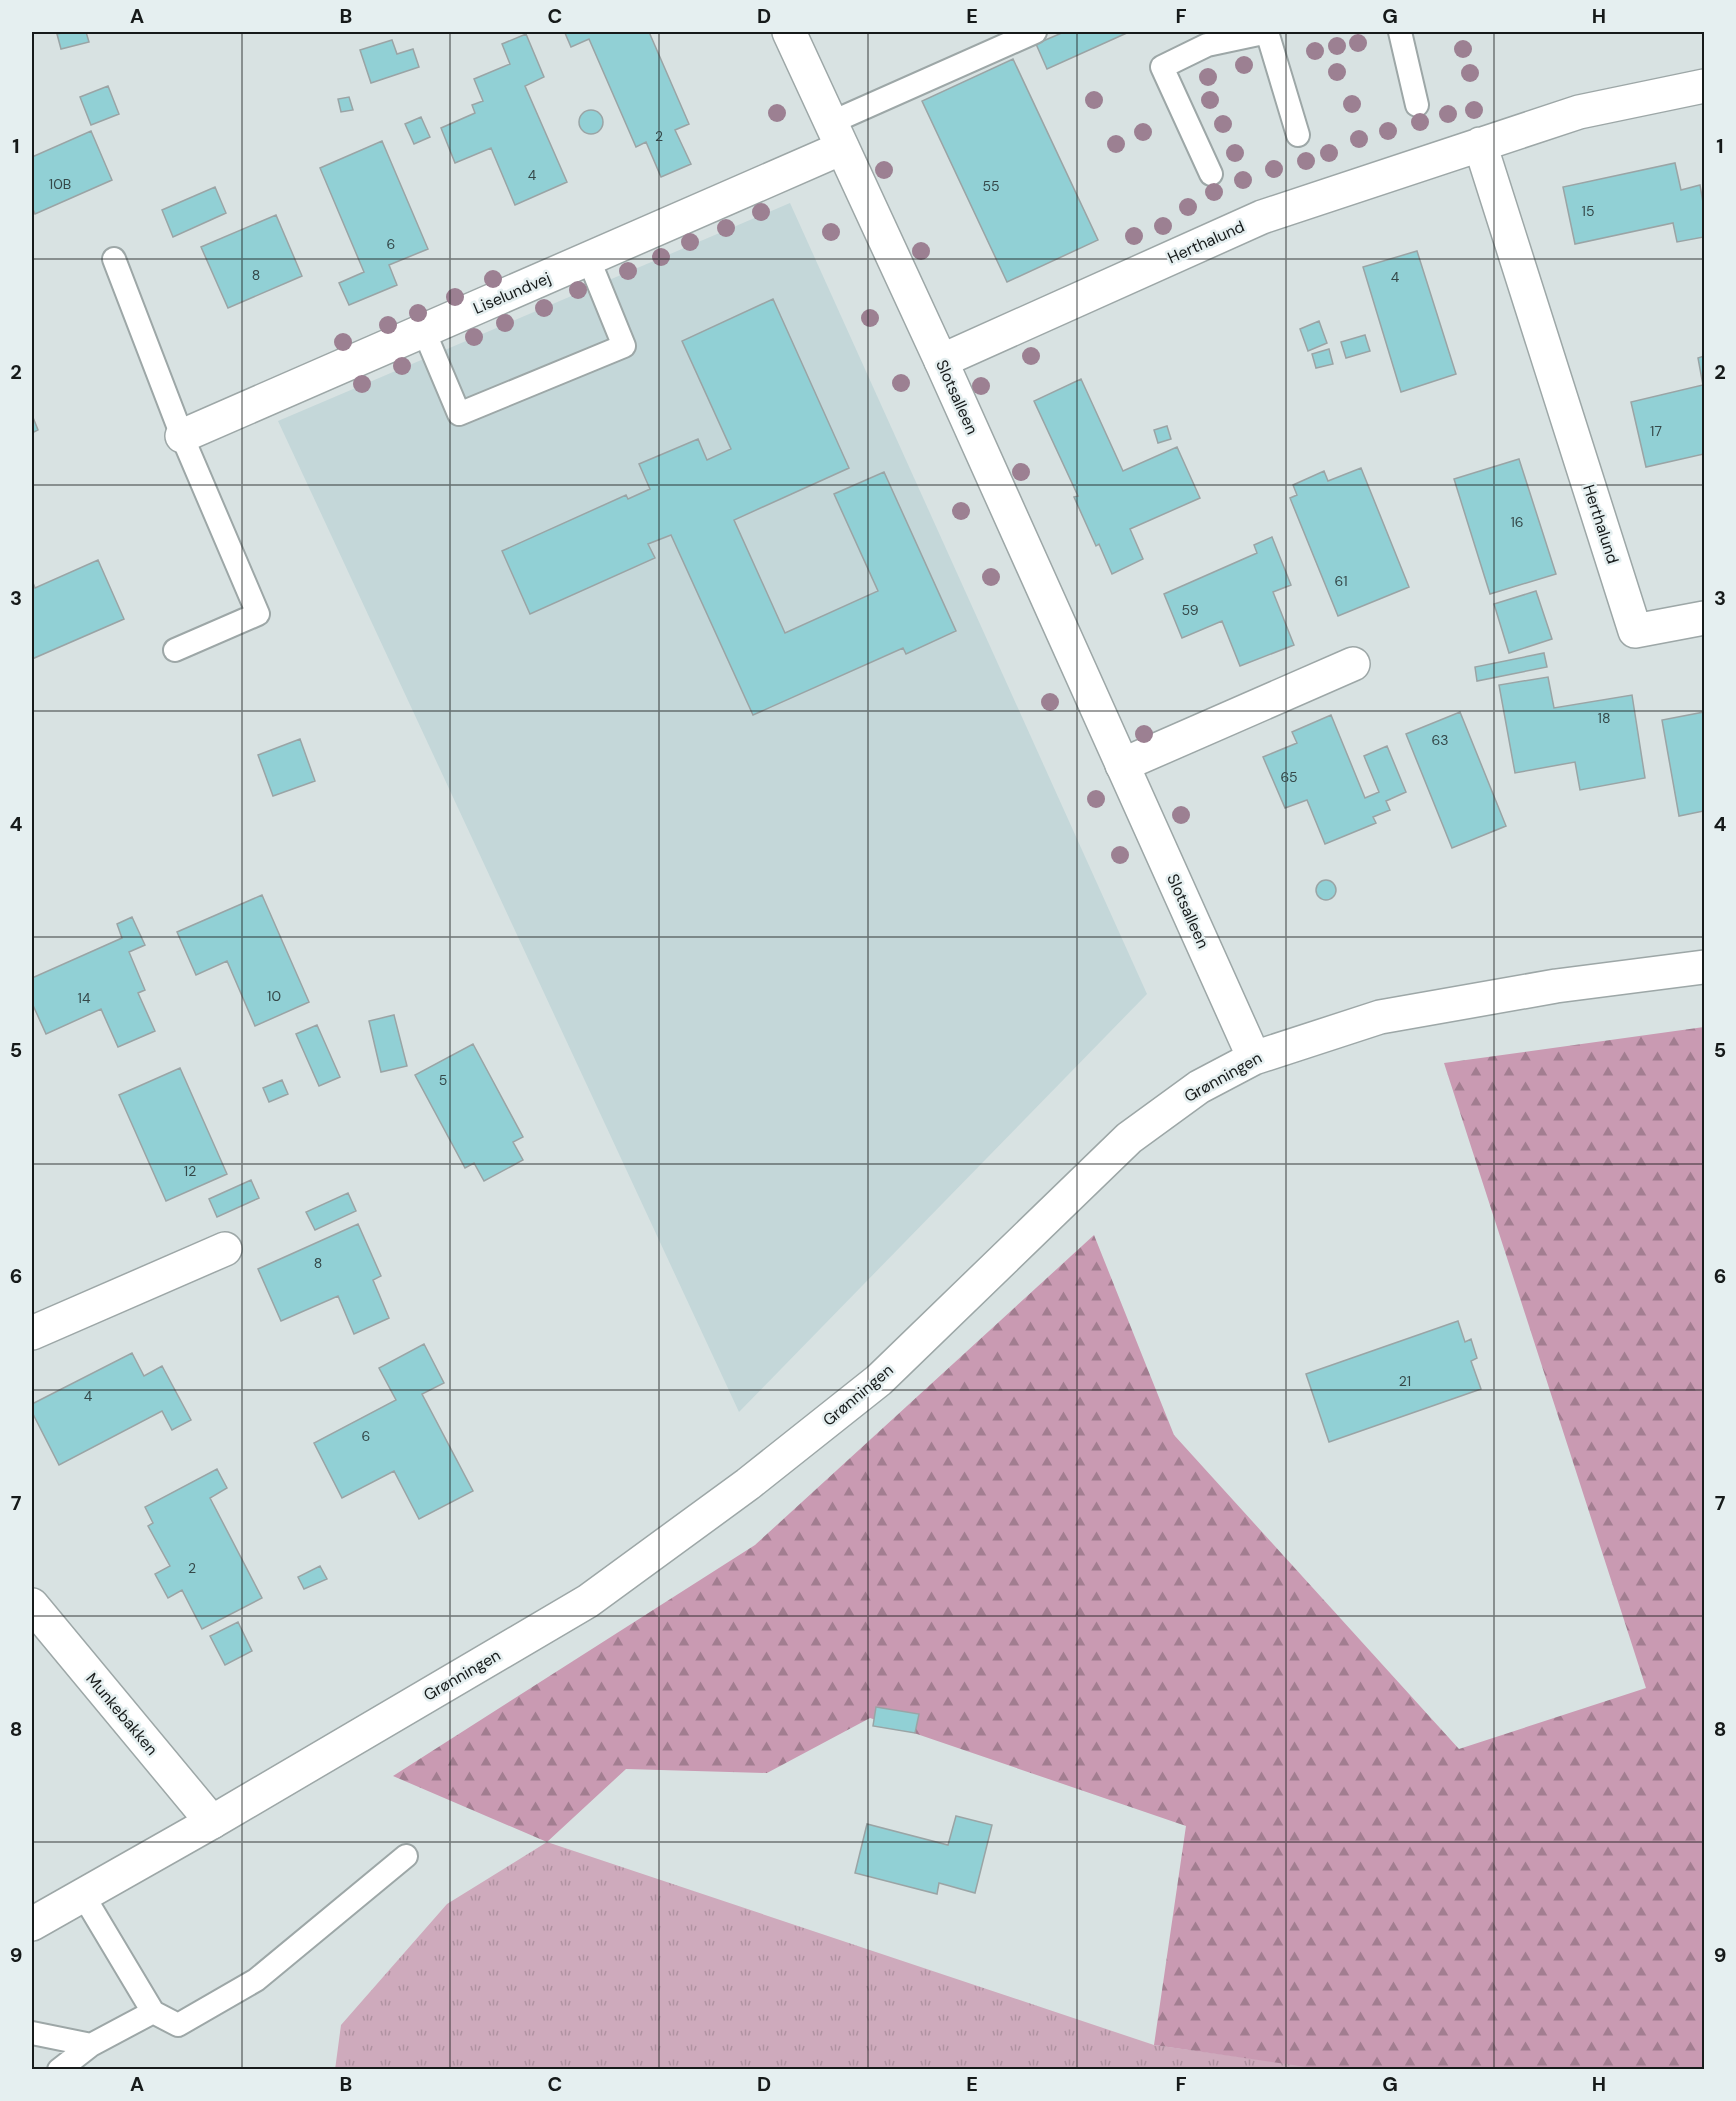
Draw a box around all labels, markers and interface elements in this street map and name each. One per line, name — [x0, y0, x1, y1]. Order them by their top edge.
text: A — [130, 3, 144, 29]
text: B — [340, 3, 352, 29]
text: C — [548, 3, 562, 29]
text: D — [757, 3, 771, 29]
text: E — [966, 3, 978, 29]
text: F — [1175, 3, 1187, 29]
text: G — [1382, 3, 1398, 29]
text: H — [1592, 3, 1606, 29]
house number: 2 — [655, 127, 663, 145]
text: 1 — [12, 133, 20, 159]
text: 1 — [1716, 133, 1724, 159]
house number: 4 — [528, 166, 537, 184]
house number: 10B — [49, 175, 71, 193]
house number: 55 — [982, 177, 1000, 195]
house number: 15 — [1582, 202, 1594, 220]
street label: Herthalund — [1164, 216, 1248, 268]
house number: 6 — [387, 235, 395, 253]
house number: 8 — [252, 266, 260, 284]
street label: Liselundvej — [470, 267, 554, 319]
house number: 4 — [1391, 268, 1400, 286]
street label: Slotsalleen — [931, 356, 983, 438]
text: 2 — [10, 359, 22, 385]
text: 2 — [1714, 359, 1726, 385]
house number: 17 — [1650, 422, 1662, 440]
street label: Herthalund — [1578, 482, 1624, 566]
house number: 16 — [1510, 513, 1524, 531]
house number: 61 — [1334, 572, 1348, 590]
text: 3 — [10, 585, 22, 611]
text: 3 — [1714, 585, 1726, 611]
house number: 59 — [1182, 601, 1199, 619]
house number: 18 — [1598, 709, 1610, 727]
house number: 63 — [1431, 731, 1449, 749]
house number: 65 — [1280, 768, 1298, 786]
text: 4 — [10, 811, 23, 837]
text: 4 — [1714, 811, 1727, 837]
street label: Slotsalleen — [1162, 870, 1214, 952]
house number: 10 — [267, 987, 281, 1005]
house number: 14 — [78, 989, 91, 1007]
text: 5 — [10, 1037, 22, 1063]
text: 5 — [1714, 1037, 1726, 1063]
street label: Grønningen — [1180, 1047, 1266, 1107]
house number: 5 — [439, 1071, 447, 1089]
house number: 12 — [184, 1162, 196, 1180]
house number: 8 — [314, 1254, 322, 1272]
text: 6 — [10, 1263, 22, 1289]
text: 6 — [1714, 1263, 1726, 1289]
street label: Grønningen — [818, 1359, 898, 1431]
house number: 21 — [1399, 1372, 1411, 1390]
house number: 4 — [84, 1387, 93, 1405]
house number: 6 — [362, 1427, 370, 1445]
text: 7 — [11, 1490, 22, 1516]
text: 7 — [1715, 1490, 1726, 1516]
house number: 2 — [188, 1559, 196, 1577]
street label: Grønningen — [420, 1645, 504, 1705]
street label: Munkebakken — [82, 1669, 162, 1759]
text: 8 — [10, 1716, 22, 1742]
text: 8 — [1714, 1716, 1726, 1742]
text: 9 — [10, 1942, 22, 1968]
text: 9 — [1714, 1942, 1726, 1968]
text: A — [130, 2071, 144, 2097]
text: B — [340, 2071, 352, 2097]
text: C — [548, 2071, 562, 2097]
text: D — [757, 2071, 771, 2097]
text: E — [966, 2071, 978, 2097]
text: F — [1175, 2071, 1187, 2097]
text: G — [1382, 2071, 1398, 2097]
text: H — [1592, 2071, 1606, 2097]

